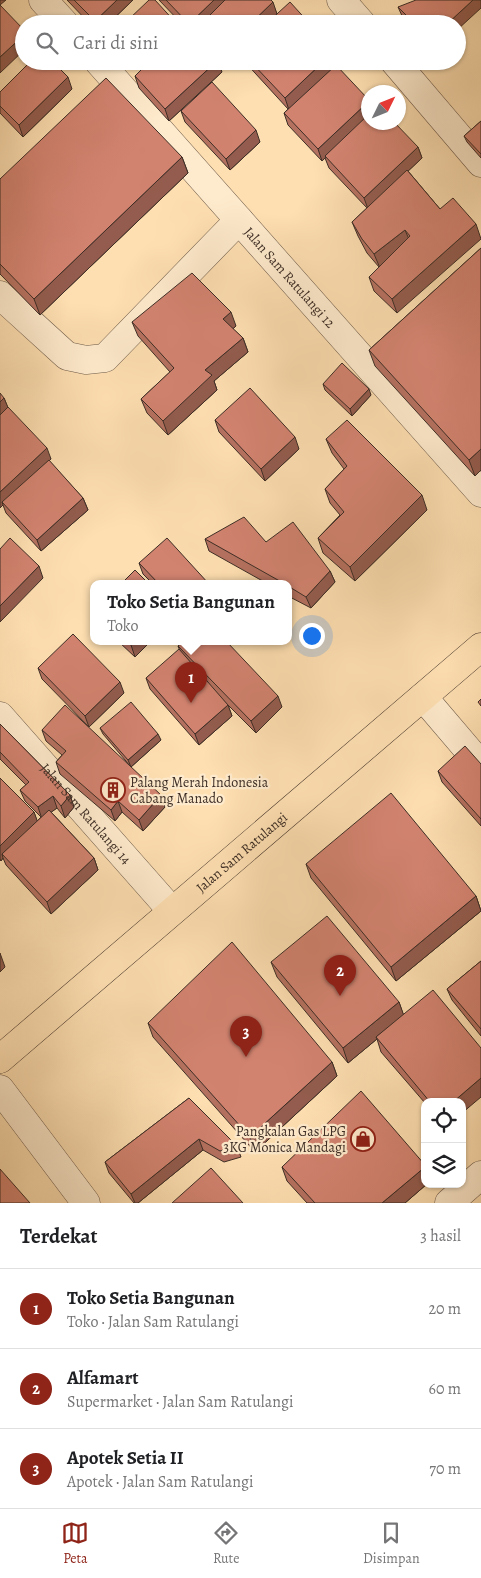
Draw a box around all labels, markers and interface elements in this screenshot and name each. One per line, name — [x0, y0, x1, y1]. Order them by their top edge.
search box — [15, 15, 466, 70]
icon: search — [33, 29, 61, 57]
text: Cari di sini — [73, 30, 158, 56]
north arrow — [361, 85, 406, 130]
street label: Jalan Sam Ratulangi 12 — [240, 223, 340, 332]
popup — [90, 580, 292, 645]
text: Toko Setia Bangunan — [107, 589, 275, 615]
text: Toko — [107, 615, 138, 637]
your location — [299, 623, 325, 649]
pin: 1 — [175, 662, 207, 703]
street label: Jalan Sam Ratulangi 14 — [36, 759, 136, 868]
place label: Palang Merah Indonesia Cabang Manado — [130, 773, 269, 808]
building icon: Palang Merah Indonesia Cabang Manado — [100, 777, 126, 803]
street label: Jalan Sam Ratulangi — [192, 808, 291, 897]
pin: 2 — [324, 955, 356, 996]
pin: 3 — [230, 1016, 262, 1057]
map controls — [421, 1098, 466, 1188]
button: locate — [421, 1098, 466, 1143]
place label: Pangkalan Gas LPG 3KG Monica Mandagi — [223, 1122, 346, 1157]
shop icon: Pangkalan Gas LPG 3KG Monica Mandagi — [350, 1126, 376, 1152]
button: layers — [421, 1143, 466, 1188]
text: Terdekat — [20, 1222, 98, 1250]
text: 3 hasil — [420, 1225, 461, 1247]
text: Toko Setia Bangunan — [67, 1285, 235, 1311]
text: 1 — [33, 1298, 39, 1320]
text: 20 m — [428, 1298, 461, 1320]
text: Toko · Jalan Sam Ratulangi — [67, 1311, 239, 1333]
text: Alfamart — [67, 1365, 139, 1391]
text: 2 — [32, 1378, 40, 1400]
text: 60 m — [429, 1378, 461, 1400]
text: Supermarket · Jalan Sam Ratulangi — [67, 1391, 293, 1413]
text: Apotek Setia II — [67, 1445, 184, 1471]
text: 3 — [33, 1458, 39, 1480]
text: 70 m — [429, 1458, 461, 1480]
text: Apotek · Jalan Sam Ratulangi — [67, 1471, 253, 1493]
tab: Peta — [61, 1519, 89, 1568]
tab: Rute — [212, 1519, 240, 1568]
tab: Disimpan — [363, 1519, 420, 1568]

